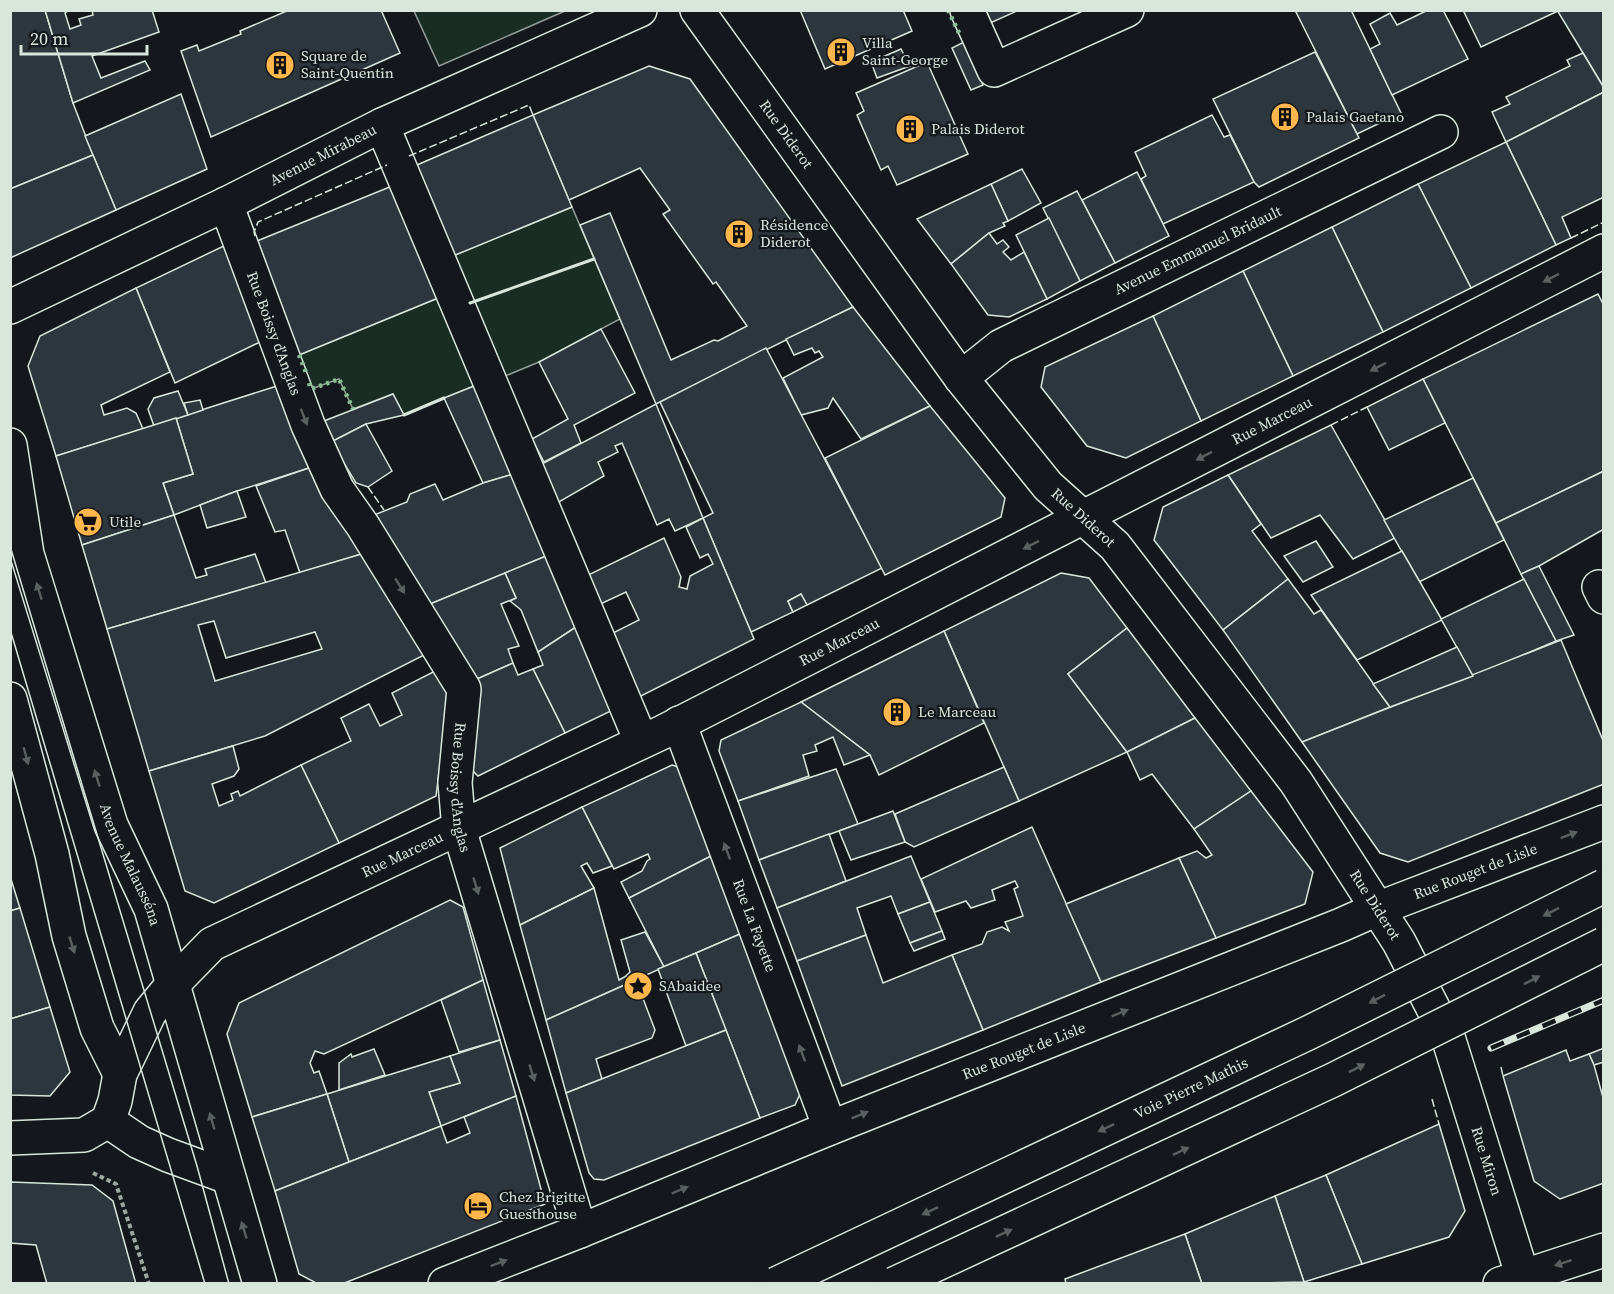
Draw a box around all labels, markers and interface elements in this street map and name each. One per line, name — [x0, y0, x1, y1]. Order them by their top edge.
scale bar — [21, 18, 147, 56]
text: 20 m — [30, 26, 68, 51]
place label: Villa Saint-George — [862, 32, 948, 70]
building icon: Villa Saint-George — [825, 36, 857, 68]
place label: Square de Saint-Quentin — [301, 45, 394, 83]
building icon: Square de Saint-Quentin — [264, 49, 296, 81]
street label: Rue Diderot — [755, 95, 818, 173]
building icon: Palais Gaetano — [1269, 101, 1301, 133]
place label: Palais Gaetano — [1306, 106, 1404, 127]
building icon: Palais Diderot — [894, 113, 926, 145]
street label: Avenue Mirabeau — [266, 118, 380, 190]
place label: Palais Diderot — [931, 118, 1024, 139]
street label: Avenue Emmanuel Bridault — [1110, 200, 1285, 300]
place label: Résidence Diderot — [760, 214, 829, 252]
building icon: Résidence Diderot — [723, 218, 755, 250]
street label: Rue Boissy d'Anglas — [242, 268, 307, 398]
one-way arrow — [1543, 273, 1560, 283]
one-way arrow — [1369, 362, 1386, 372]
street label: Rue Marceau — [1228, 391, 1316, 450]
one-way arrow — [300, 408, 310, 426]
one-way arrow — [1196, 451, 1213, 461]
street label: Rue Diderot — [1047, 483, 1120, 552]
supermarket icon: Utile — [72, 506, 104, 538]
place label: Utile — [109, 511, 141, 532]
one-way arrow — [1022, 540, 1039, 550]
one-way arrow — [395, 578, 406, 594]
one-way arrow — [34, 582, 43, 600]
street label: Rue Marceau — [795, 612, 883, 671]
building icon: Le Marceau — [881, 696, 913, 728]
place label: Le Marceau — [918, 701, 997, 722]
street label: Rue Boissy d'Anglas — [445, 722, 476, 855]
one-way arrow — [21, 746, 31, 765]
one-way arrow — [91, 769, 101, 787]
street label: Avenue Malausséna — [95, 801, 166, 928]
street label: Rue Marceau — [358, 826, 447, 882]
one-way arrow — [1560, 830, 1578, 839]
street label: Rue Rouget de Lisle — [1410, 837, 1540, 904]
one-way arrow — [721, 841, 731, 859]
street label: Rue Diderot — [1345, 865, 1406, 944]
street label: Rue La Fayette — [728, 876, 782, 975]
one-way arrow — [472, 877, 481, 895]
one-way arrow — [1543, 907, 1560, 916]
one-way arrow — [68, 936, 77, 954]
place icon: SAbaidee — [622, 970, 654, 1002]
place label: SAbaidee — [659, 975, 721, 996]
one-way arrow — [1523, 976, 1540, 985]
one-way arrow — [1368, 994, 1385, 1003]
one-way arrow — [1111, 1007, 1129, 1017]
street label: Rue Rouget de Lisle — [959, 1016, 1089, 1084]
one-way arrow — [797, 1044, 806, 1062]
street label: Voie Pierre Mathis — [1131, 1052, 1251, 1124]
one-way arrow — [1349, 1063, 1366, 1073]
one-way arrow — [528, 1064, 537, 1082]
one-way arrow — [852, 1110, 870, 1120]
one-way arrow — [207, 1112, 216, 1130]
one-way arrow — [1098, 1124, 1115, 1133]
street label: Rue Miron — [1467, 1124, 1508, 1198]
one-way arrow — [1172, 1146, 1189, 1155]
one-way arrow — [672, 1185, 690, 1195]
place label: Chez Brigitte Guesthouse — [499, 1186, 586, 1224]
hotel icon: Chez Brigitte Guesthouse — [462, 1190, 494, 1222]
one-way arrow — [921, 1207, 938, 1216]
one-way arrow — [239, 1221, 248, 1239]
one-way arrow — [995, 1228, 1012, 1237]
one-way arrow — [491, 1257, 509, 1267]
one-way arrow — [1554, 1259, 1572, 1268]

